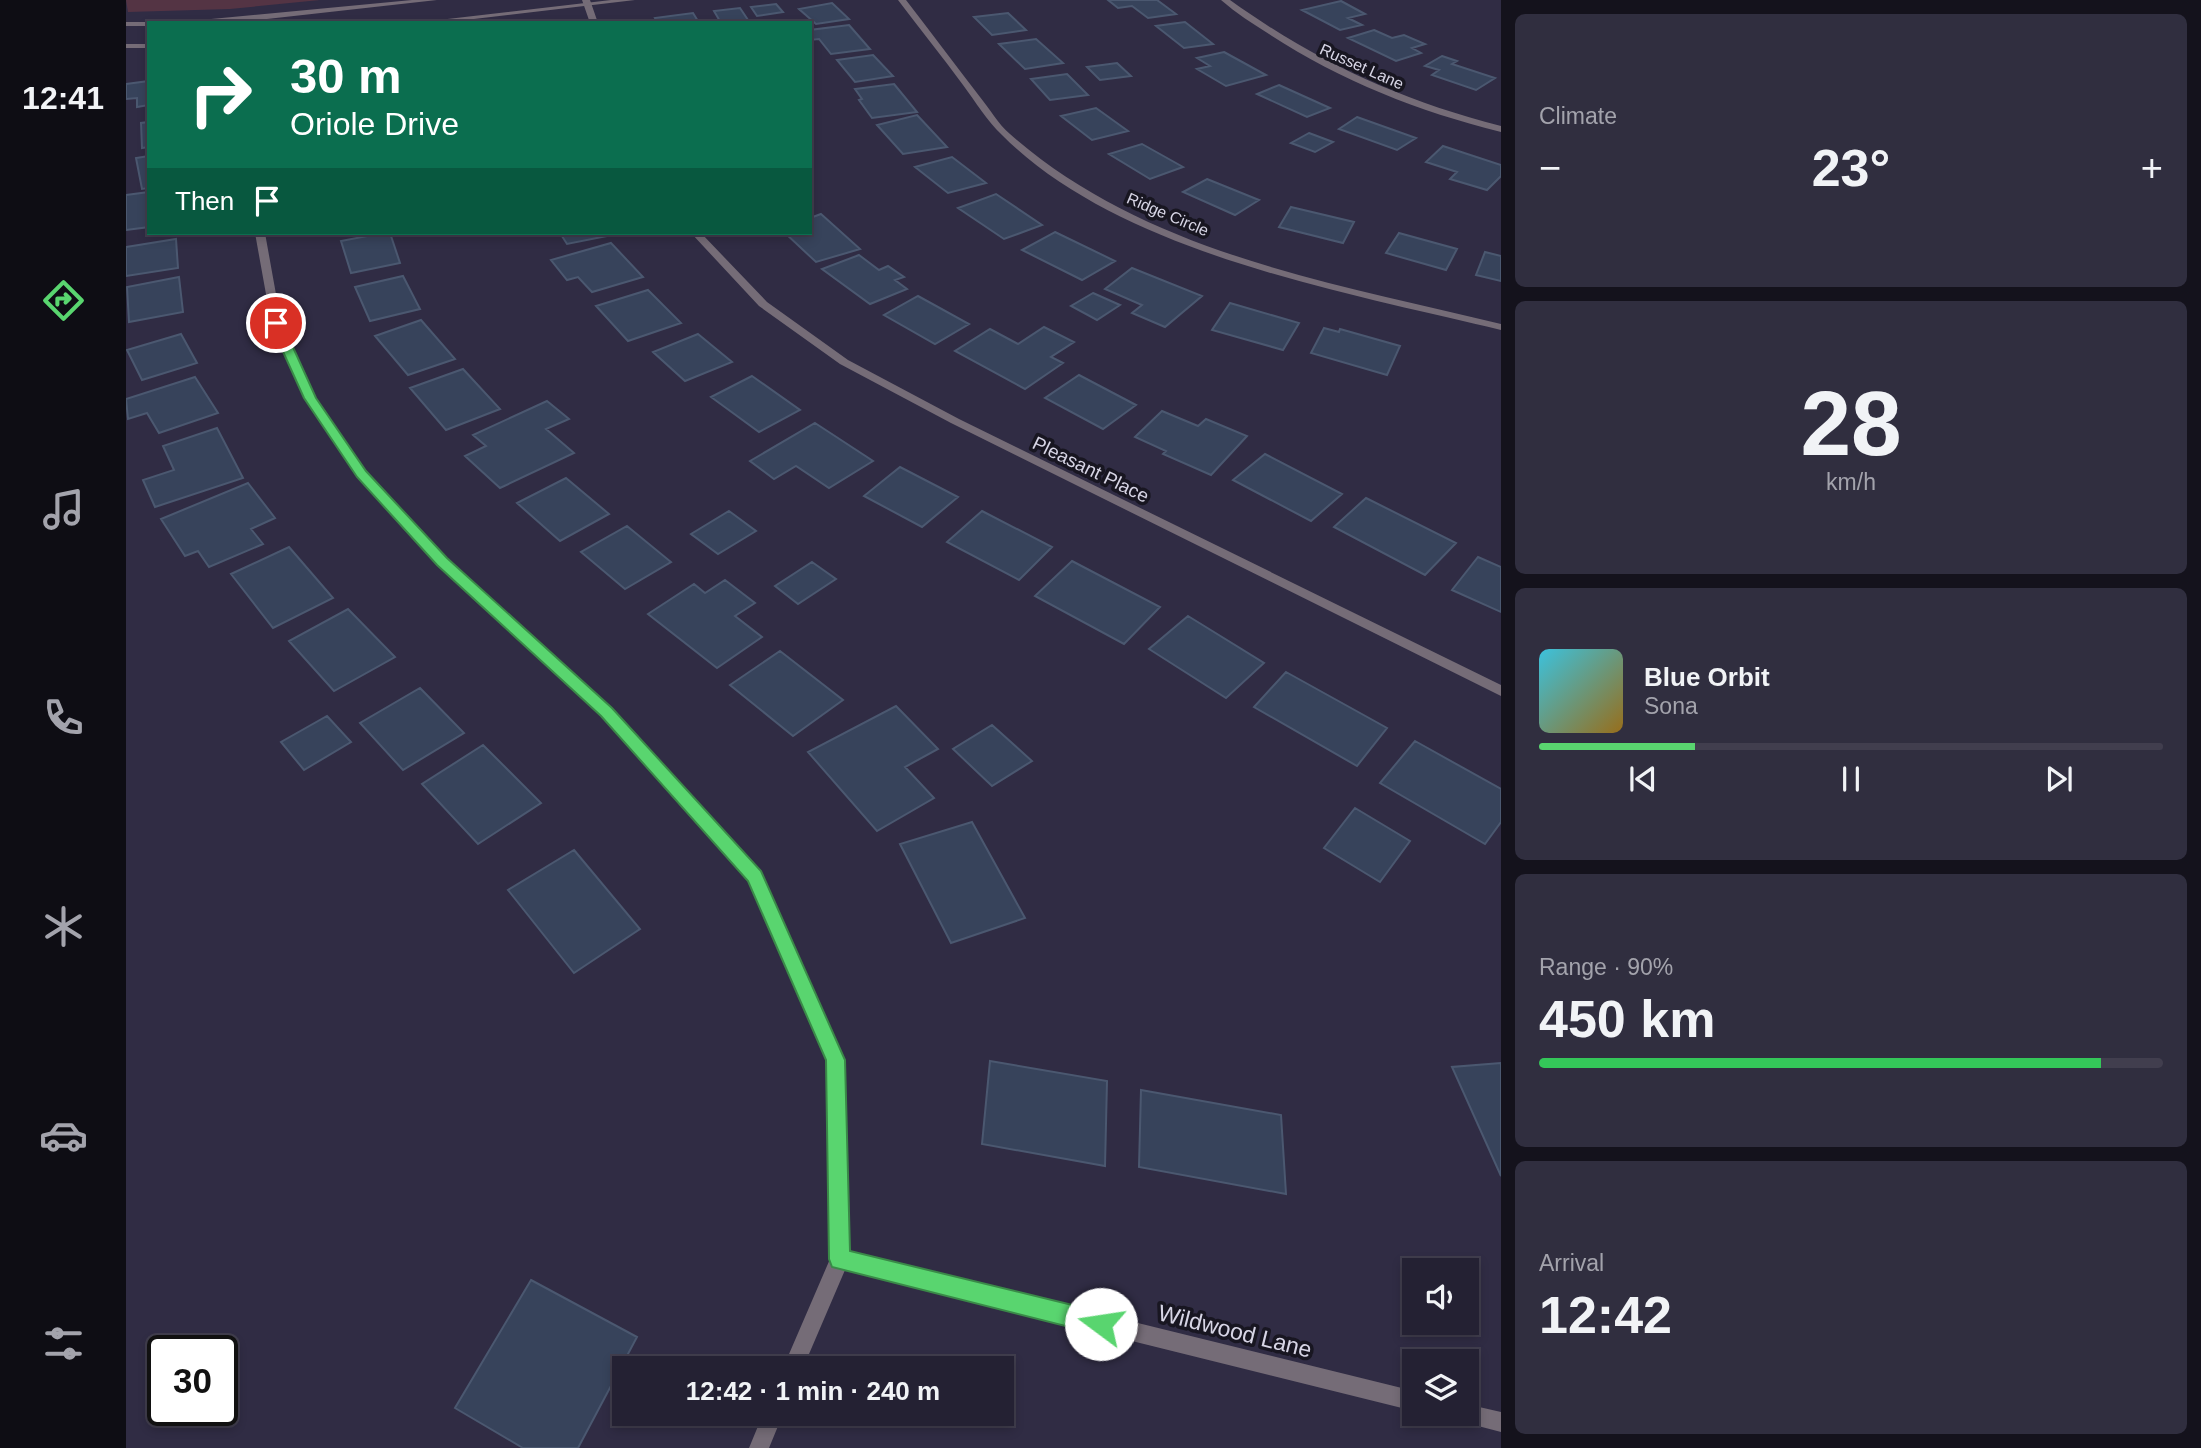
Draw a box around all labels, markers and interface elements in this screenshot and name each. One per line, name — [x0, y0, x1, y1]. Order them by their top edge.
street label: Russet Lane — [1317, 40, 1406, 93]
icon: right — [175, 49, 266, 140]
text: 30 m — [290, 49, 402, 103]
text: 12:41 — [22, 80, 104, 116]
text: Climate — [1539, 103, 1617, 129]
text: Oriole Drive — [290, 106, 459, 142]
text: 23° — [1812, 139, 1890, 197]
text: − — [1539, 147, 1561, 189]
text: + — [2141, 147, 2163, 189]
icon: arrive — [248, 182, 286, 220]
text: Then — [175, 186, 234, 216]
street label: Ridge Circle — [1124, 190, 1211, 239]
icon: directions — [39, 276, 88, 325]
pin — [246, 293, 306, 353]
icon: arrive — [257, 304, 295, 342]
text: 28 — [1800, 373, 1902, 474]
street label: Pleasant Place — [1029, 432, 1152, 507]
text: km/h — [1826, 469, 1876, 495]
icon: music — [39, 485, 88, 534]
text: Blue Orbit — [1644, 662, 1770, 692]
icon: phone — [39, 693, 88, 742]
text: Sona — [1644, 693, 1698, 719]
icon: previous — [1624, 760, 1662, 798]
icon: pause — [1832, 760, 1870, 798]
icon: next — [2040, 760, 2078, 798]
icon: climate — [39, 902, 88, 951]
text: Range · 90% — [1539, 954, 1673, 980]
text: 450 km — [1539, 990, 1715, 1048]
icon: car — [39, 1111, 88, 1160]
text: Arrival — [1539, 1250, 1604, 1276]
map controls — [1402, 1258, 1479, 1426]
button: sound — [1402, 1258, 1479, 1335]
text: 12:42 — [1539, 1286, 1672, 1344]
position arrow — [1064, 1287, 1138, 1361]
street label: Wildwood Lane — [1156, 1299, 1314, 1363]
icon: filters — [39, 1319, 88, 1368]
speed limit sign: 30 — [147, 1335, 238, 1426]
button: layers — [1402, 1349, 1479, 1426]
text: 12:42 · 1 min · 240 m — [686, 1376, 940, 1406]

